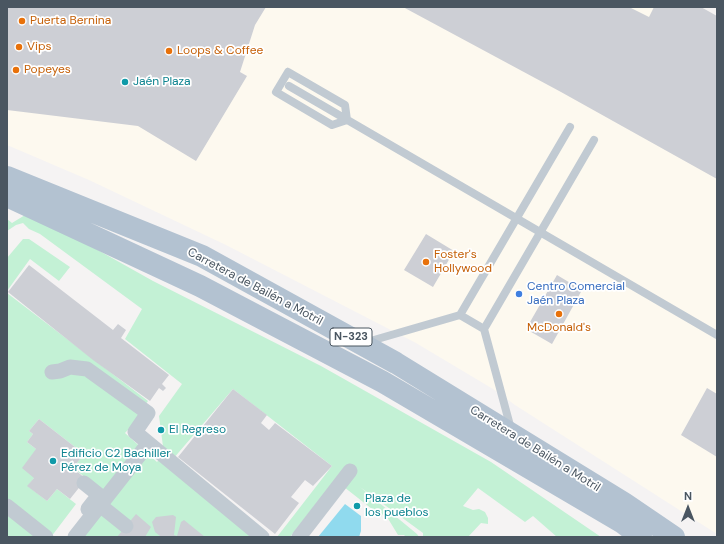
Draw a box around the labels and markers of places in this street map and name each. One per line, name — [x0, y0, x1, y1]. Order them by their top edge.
place label: Puerta Bernina — [30, 14, 111, 28]
marker: Puerta Bernina — [17, 16, 27, 26]
place label: Vips — [27, 40, 51, 54]
marker: Vips — [14, 42, 24, 52]
place label: Loops & Coffee — [177, 44, 263, 58]
marker: Loops & Coffee — [164, 46, 174, 56]
place label: Popeyes — [24, 63, 71, 77]
marker: Popeyes — [11, 65, 21, 75]
place label: Jaén Plaza — [133, 75, 191, 89]
marker: Jaén Plaza — [120, 77, 130, 87]
place label: Foster's Hollywood — [434, 248, 492, 276]
marker: Foster's Hollywood — [421, 257, 431, 267]
place label: Centro Comercial Jaén Plaza — [527, 280, 625, 308]
marker: Centro Comercial Jaén Plaza — [514, 289, 524, 299]
marker: McDonald's — [554, 309, 564, 319]
place label: McDonald's — [527, 321, 591, 335]
place label: El Regreso — [169, 423, 226, 437]
marker: El Regreso — [156, 425, 166, 435]
place label: Edificio C2 Bachiller Pérez de Moya — [61, 447, 171, 475]
marker: Edificio C2 Bachiller Pérez de Moya — [48, 456, 58, 466]
place label: Plaza de los pueblos — [365, 492, 429, 520]
marker: Plaza de los pueblos — [352, 501, 362, 511]

